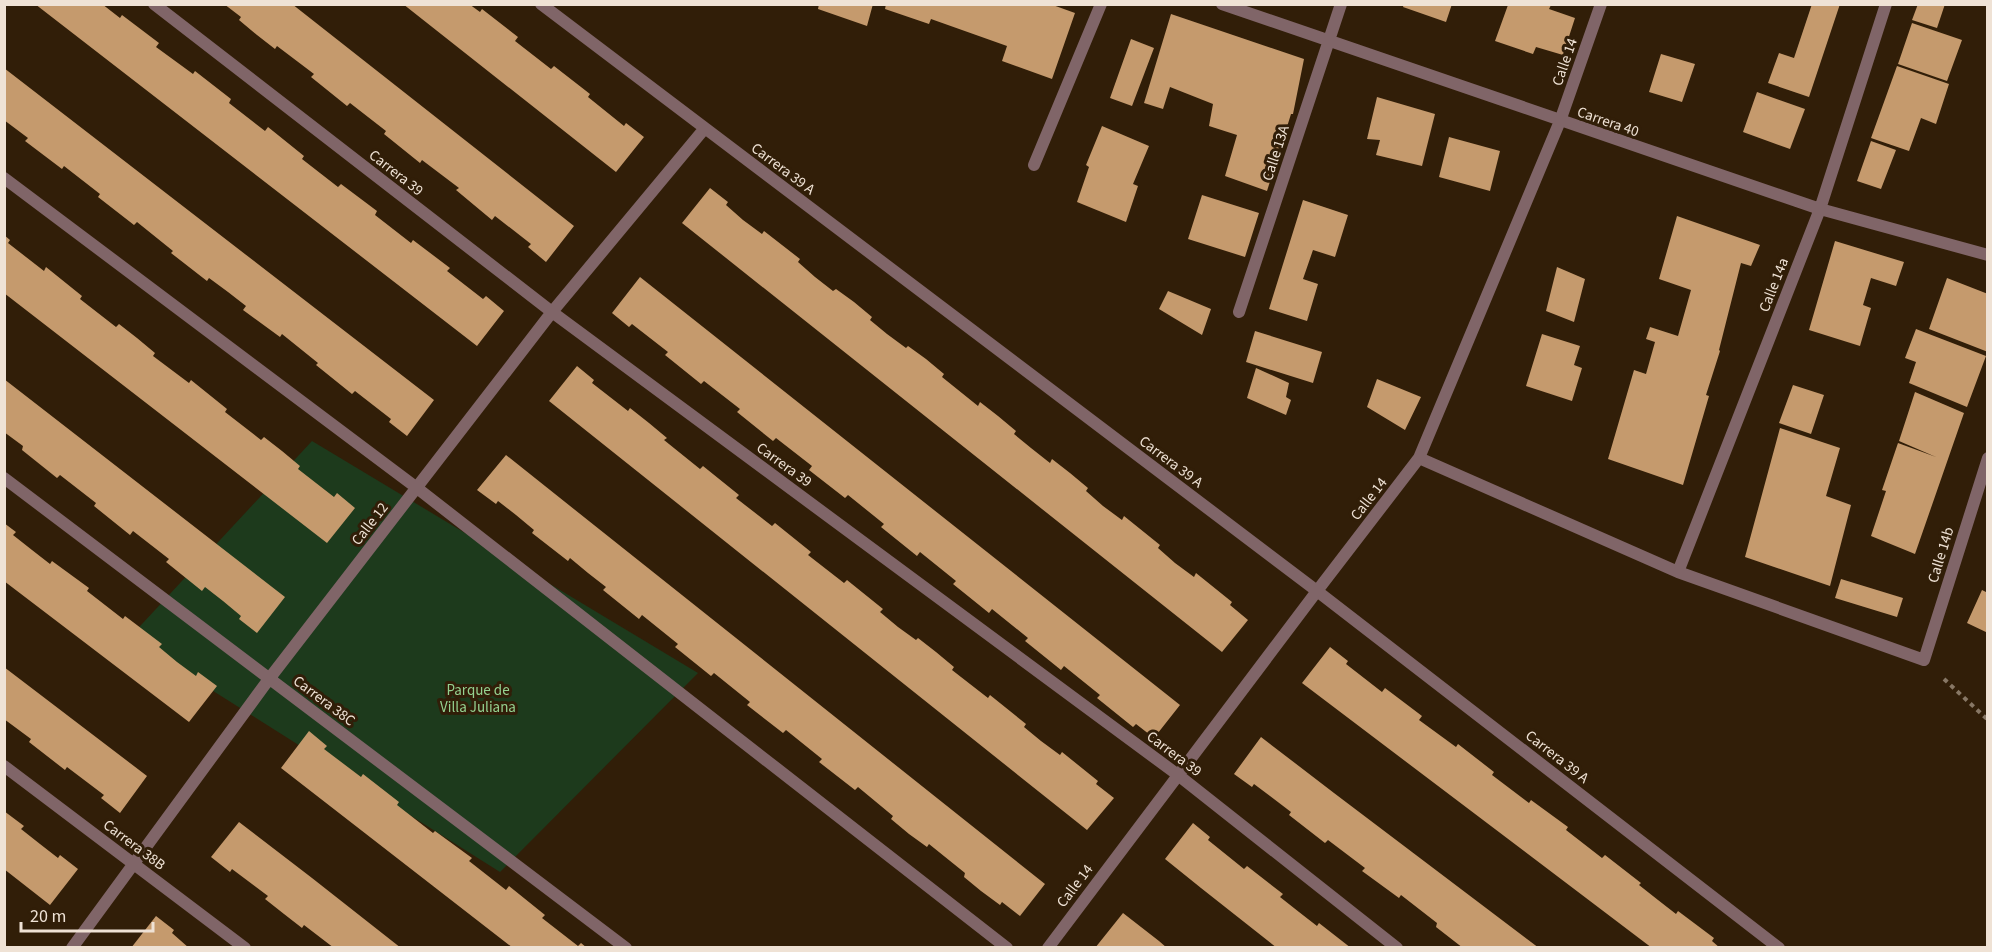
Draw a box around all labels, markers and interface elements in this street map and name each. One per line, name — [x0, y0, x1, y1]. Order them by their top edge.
street label: Calle 14 — [1547, 35, 1583, 89]
street label: Carrera 40 — [1574, 102, 1642, 142]
street label: Calle 13A — [1257, 122, 1295, 183]
street label: Carrera 39 A — [747, 138, 820, 201]
street label: Carrera 39 — [364, 145, 428, 201]
street label: Calle 14a — [1754, 255, 1794, 315]
street label: Carrera 39 A — [1135, 431, 1208, 494]
street label: Carrera 39 — [752, 438, 816, 492]
street label: Calle 14 — [1346, 473, 1393, 525]
street label: Calle 12 — [347, 498, 393, 550]
street label: Calle 14b — [1923, 524, 1959, 586]
street label: Carrera 38C — [289, 671, 360, 732]
park label: Parque de Villa Juliana — [440, 680, 516, 718]
street label: Carrera 39 — [1142, 726, 1206, 782]
street label: Carrera 39 A — [1521, 726, 1594, 789]
street label: Carrera 38B — [99, 815, 170, 875]
street label: Calle 14 — [1052, 860, 1098, 912]
scale bar — [21, 895, 153, 933]
text: 20 m — [30, 904, 66, 929]

